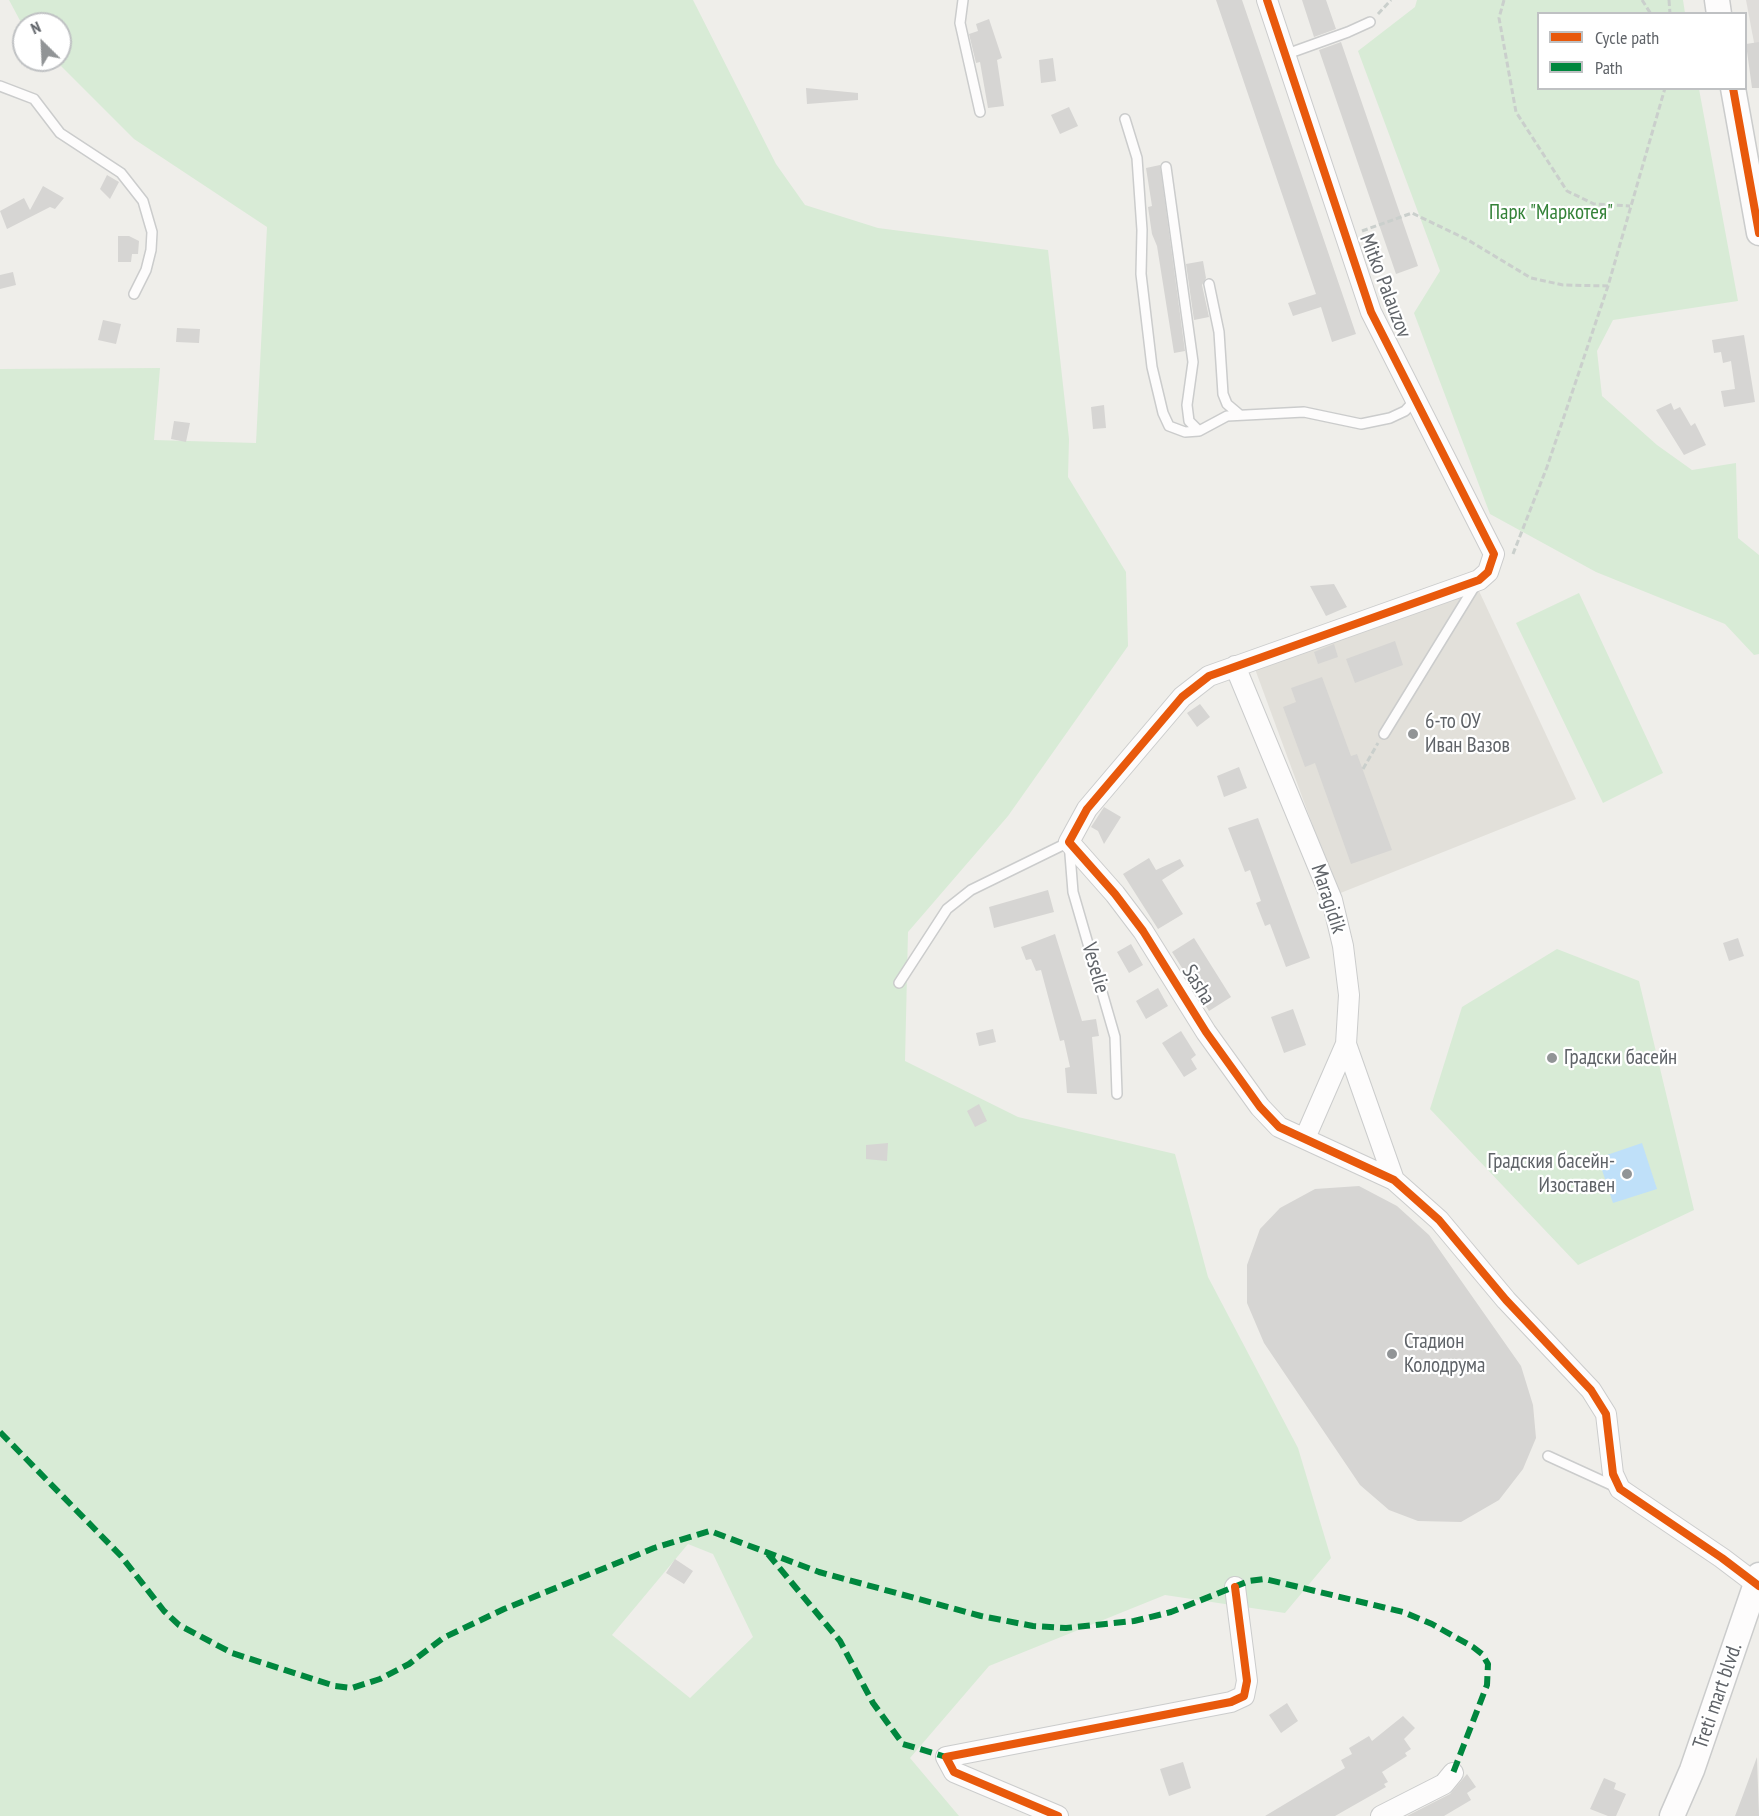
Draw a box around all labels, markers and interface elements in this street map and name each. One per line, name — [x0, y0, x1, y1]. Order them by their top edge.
north arrow — [12, 12, 72, 72]
legend — [1537, 12, 1747, 90]
text: N — [27, 16, 43, 38]
text: Cycle path — [1595, 26, 1659, 49]
text: Path — [1595, 56, 1623, 79]
park label: Парк "Маркотея" — [1489, 200, 1613, 226]
street label: Mitko Palauzov — [1354, 231, 1416, 341]
place label: 6-то ОУ Иван Вазов — [1425, 709, 1510, 759]
marker: 6-то ОУ Иван Вазов — [1406, 727, 1420, 741]
street label: Maragidik — [1305, 861, 1351, 937]
street label: Veselie — [1076, 940, 1114, 996]
street label: Sasha — [1176, 960, 1220, 1010]
place label: Градски басейн — [1564, 1045, 1677, 1071]
marker: Градски басейн — [1545, 1051, 1559, 1065]
place label: Градския басейн- Изоставен — [1488, 1149, 1615, 1199]
marker: Градския басейн- Изоставен — [1620, 1167, 1634, 1181]
place label: Стадион Колодрума — [1404, 1329, 1485, 1379]
marker: Стадион Колодрума — [1385, 1347, 1399, 1361]
street label: Treti mart blvd. — [1688, 1640, 1748, 1752]

